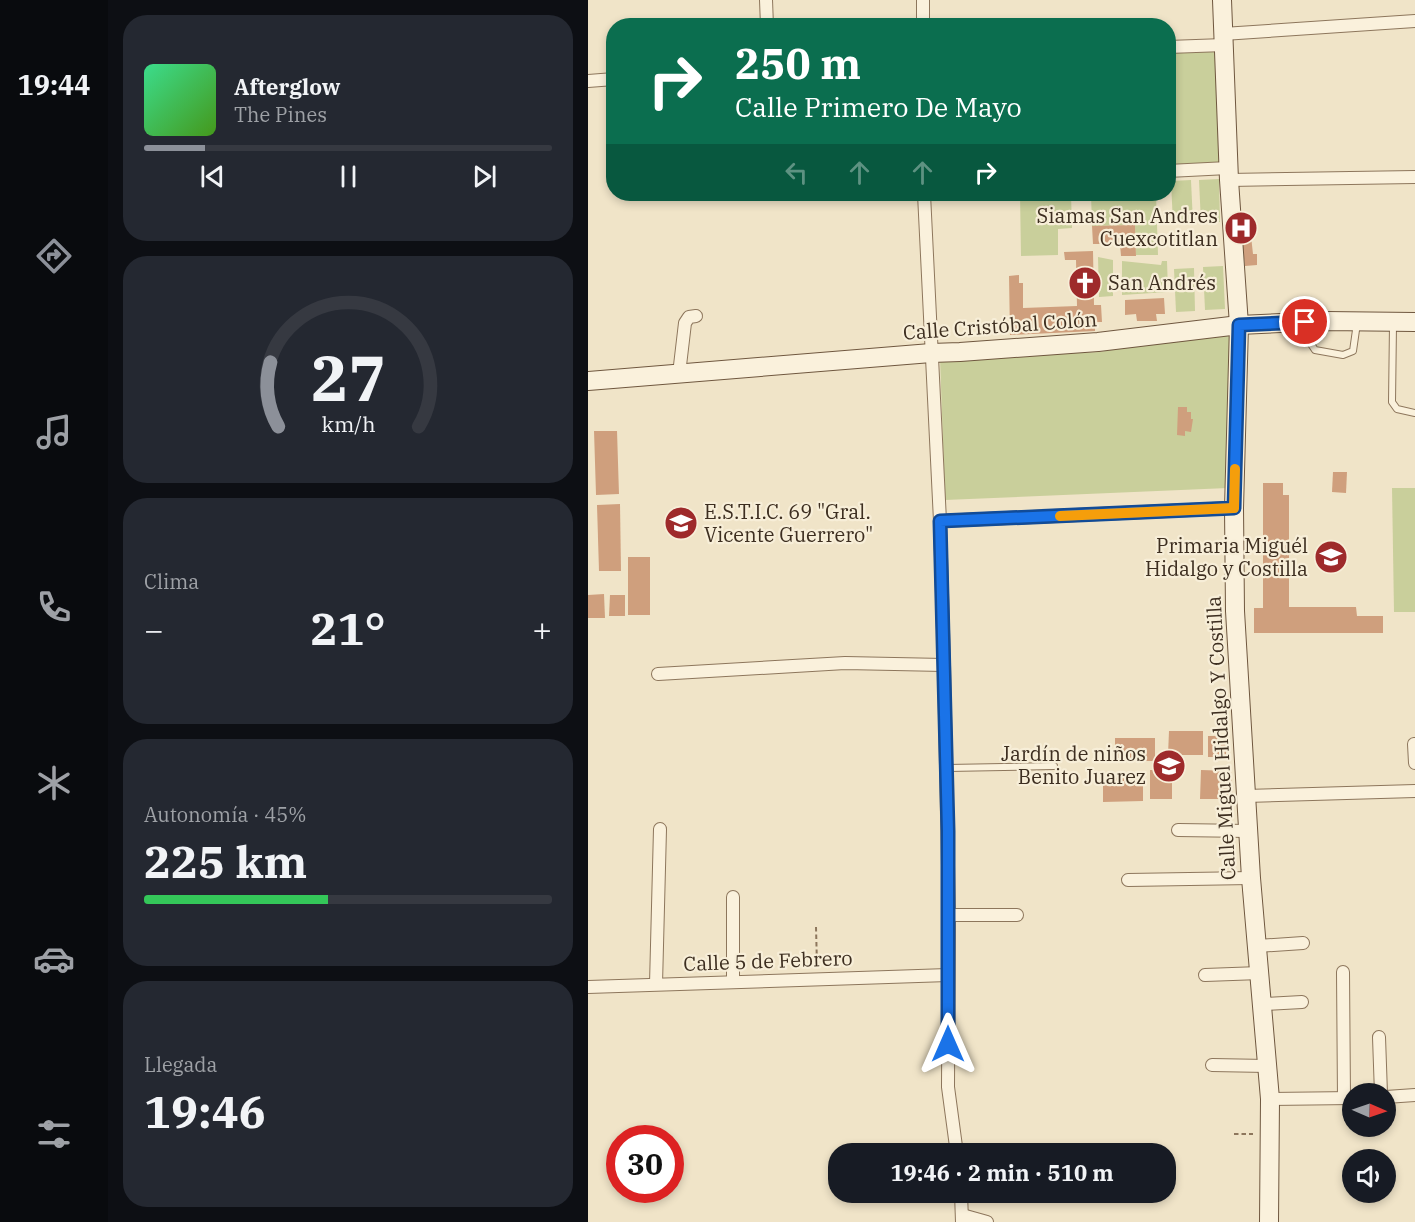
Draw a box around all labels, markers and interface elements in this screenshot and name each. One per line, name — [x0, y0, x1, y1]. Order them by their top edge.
text: 250 m — [735, 36, 861, 91]
icon: right — [636, 42, 714, 120]
text: 19:44 — [18, 67, 90, 102]
text: Afterglow — [234, 72, 341, 101]
text: Calle Primero De Mayo — [735, 89, 1022, 124]
text: The Pines — [234, 101, 327, 128]
icon: left — [780, 156, 813, 189]
icon: ahead — [843, 156, 876, 189]
icon: ahead — [906, 156, 939, 189]
icon: right — [969, 156, 1002, 189]
icon: previous — [196, 160, 229, 193]
icon: pause — [332, 160, 365, 193]
icon: next — [468, 160, 501, 193]
place label: Siamas San Andres Cuexcotitlan — [1037, 202, 1218, 252]
hospital icon: Siamas San Andres Cuexcotitlan — [1223, 210, 1259, 246]
icon: directions — [33, 235, 75, 277]
church icon: San Andrés — [1067, 265, 1103, 301]
place label: San Andrés — [1108, 269, 1216, 296]
pin — [1279, 296, 1330, 347]
street label: Calle Cristóbal Colón — [902, 305, 1098, 346]
icon: arrive — [1288, 305, 1321, 338]
text: 27 — [311, 337, 385, 418]
text: km/h — [321, 410, 375, 438]
icon: music — [33, 411, 75, 453]
place label: E.S.T.I.C. 69 "Gral. Vicente Guerrero" — [704, 498, 873, 548]
school or university icon: E.S.T.I.C. 69 "Gral. Vicente Guerrero" — [663, 505, 699, 541]
place label: Primaria Miguél Hidalgo y Costilla — [1145, 532, 1308, 582]
school or university icon: Primaria Miguél Hidalgo y Costilla — [1313, 539, 1349, 575]
text: Clima — [144, 568, 199, 595]
icon: phone — [33, 586, 75, 628]
street label: Calle Miguel Hidalgo Y Costilla — [1200, 595, 1241, 881]
text: 21° — [310, 599, 386, 657]
text: − — [144, 608, 164, 651]
text: + — [532, 608, 552, 651]
place label: Jardín de niños Benito Juarez — [1001, 740, 1146, 790]
school or university icon: Jardín de niños Benito Juarez — [1151, 748, 1187, 784]
icon: climate — [33, 762, 75, 804]
text: Autonomía · 45% — [144, 801, 306, 828]
text: 225 km — [144, 832, 307, 890]
icon: car — [33, 938, 75, 980]
street label: Calle 5 de Febrero — [683, 944, 853, 977]
position arrow — [916, 1012, 980, 1076]
text: Llegada — [144, 1051, 217, 1078]
text: 19:46 — [144, 1082, 266, 1140]
north arrow — [1342, 1083, 1396, 1137]
map controls — [1342, 1083, 1396, 1203]
icon: filters — [33, 1113, 75, 1155]
speed limit sign: 30 — [606, 1125, 684, 1203]
button: sound — [1342, 1149, 1396, 1203]
text: 19:46 · 2 min · 510 m — [890, 1158, 1114, 1187]

